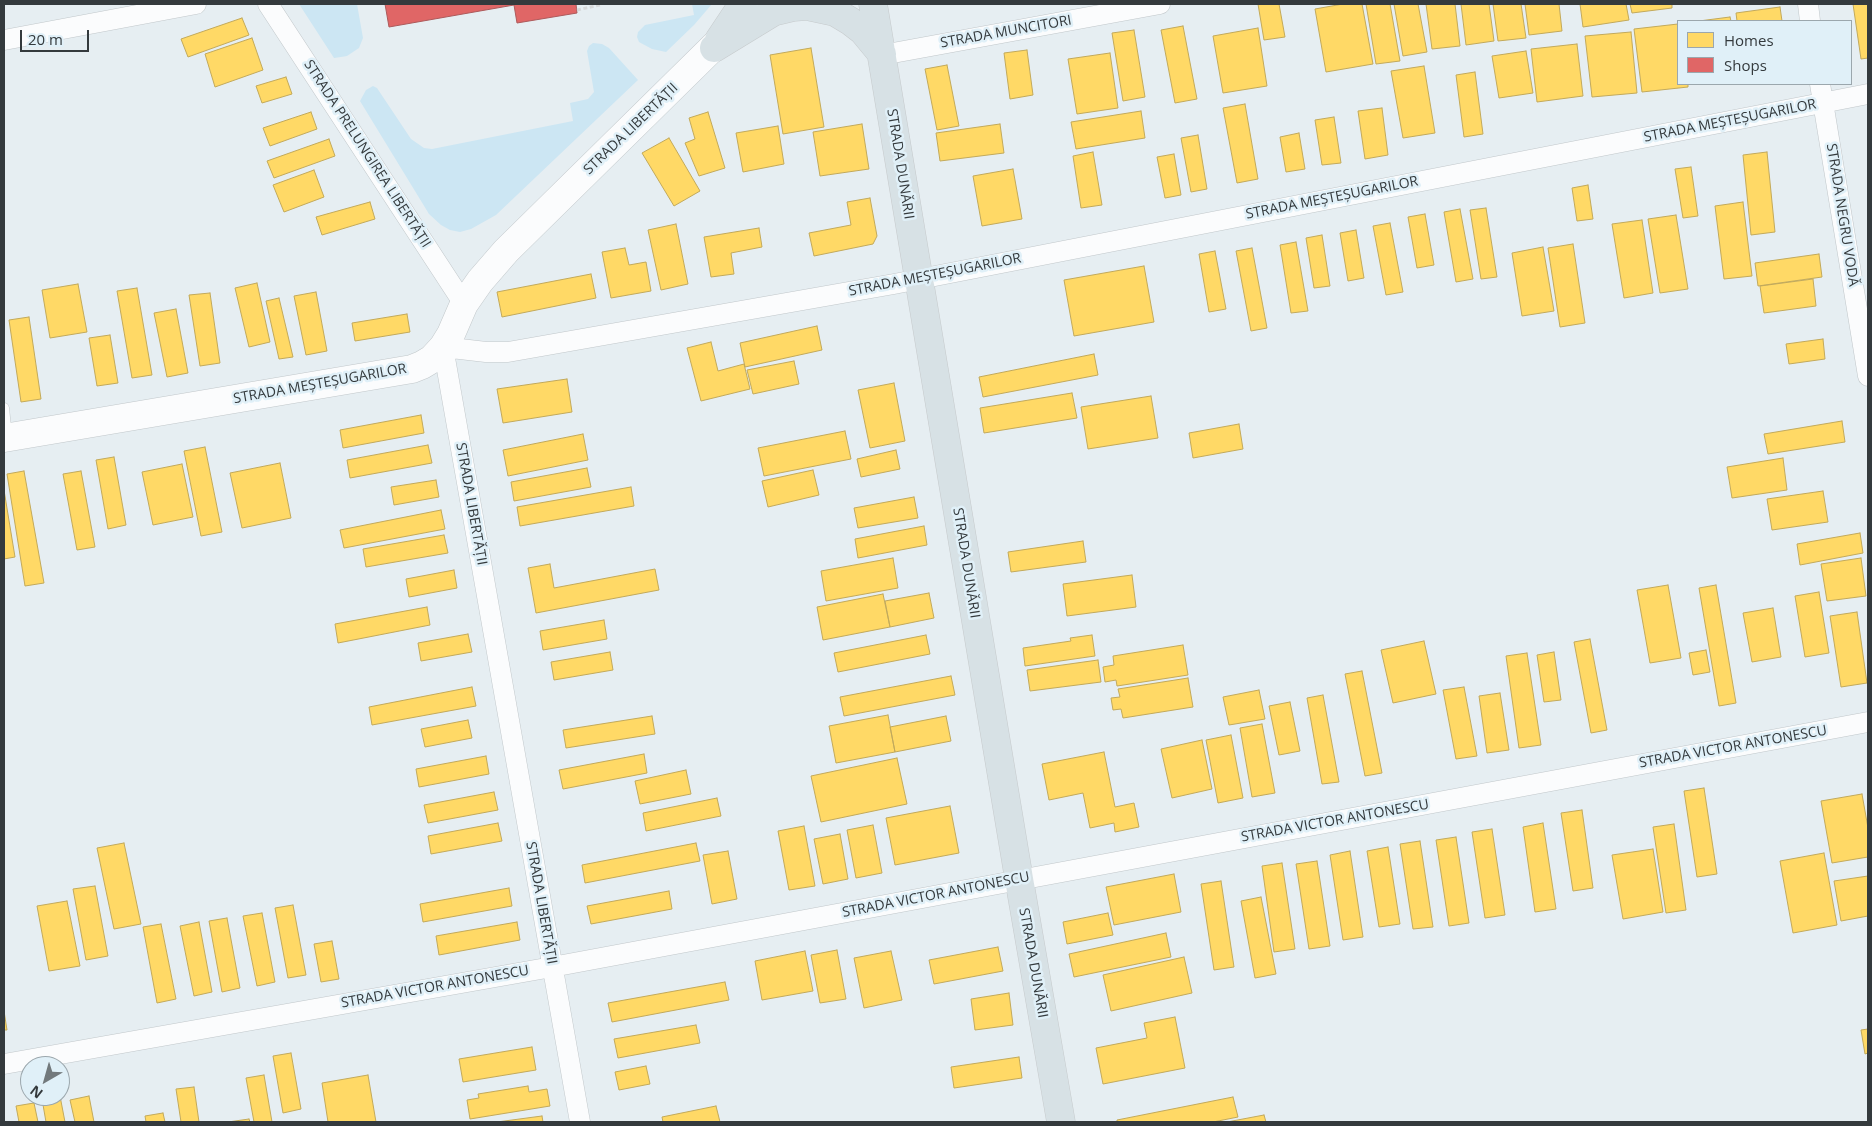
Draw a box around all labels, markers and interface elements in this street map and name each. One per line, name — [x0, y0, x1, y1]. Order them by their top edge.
street label: STRADA MUNCITORI — [939, 12, 1073, 52]
scale bar — [22, 20, 91, 52]
legend — [1677, 20, 1852, 85]
text: 20 m — [28, 29, 63, 49]
text: Homes — [1724, 30, 1774, 50]
text: Shops — [1724, 55, 1767, 75]
street label: STRADA PRELUNGIREA LIBERTĂȚII — [300, 57, 434, 251]
street label: STRADA LIBERTĂȚII — [580, 80, 682, 178]
street label: STRADA MEȘTEȘUGARILOR — [1642, 96, 1818, 146]
street label: STRADA DUNĂRII — [883, 108, 917, 220]
street label: STRADA NEGRU VODĂ — [1822, 142, 1862, 288]
street label: STRADA MEȘTEȘUGARILOR — [1244, 173, 1420, 223]
street label: STRADA MEȘTEȘUGARILOR — [847, 250, 1023, 300]
street label: STRADA MEȘTEȘUGARILOR — [232, 361, 408, 407]
street label: STRADA LIBERTĂȚII — [452, 441, 490, 567]
street label: STRADA DUNĂRII — [949, 507, 983, 619]
street label: STRADA VICTOR ANTONESCU — [1638, 722, 1828, 772]
street label: STRADA VICTOR ANTONESCU — [1240, 796, 1430, 846]
street label: STRADA LIBERTĂȚII — [522, 840, 560, 966]
street label: STRADA VICTOR ANTONESCU — [841, 869, 1031, 921]
street label: STRADA DUNĂRII — [1015, 907, 1051, 1019]
street label: STRADA VICTOR ANTONESCU — [340, 962, 530, 1012]
north arrow — [20, 1056, 70, 1106]
text: N — [26, 1081, 46, 1103]

